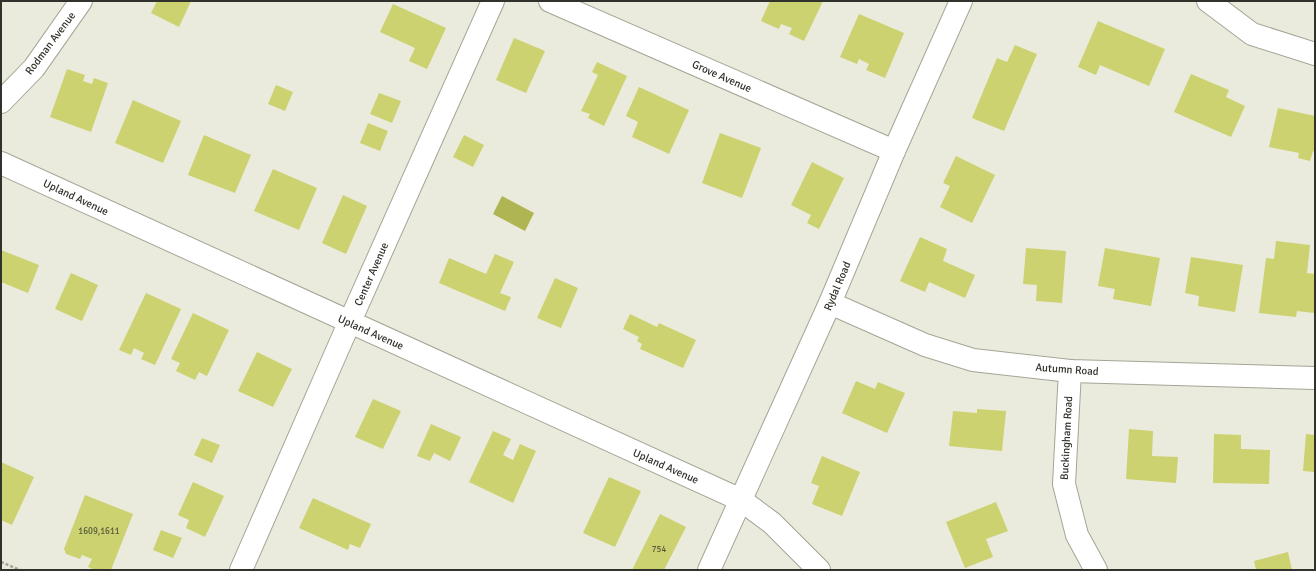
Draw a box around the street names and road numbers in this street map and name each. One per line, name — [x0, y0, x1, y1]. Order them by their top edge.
street label: Rodman Avenue — [23, 9, 78, 77]
street label: Grove Avenue — [690, 58, 754, 95]
street label: Upland Avenue — [41, 177, 111, 218]
street label: Center Avenue — [352, 240, 391, 308]
street label: Rydal Road — [821, 259, 854, 313]
street label: Upland Avenue — [336, 312, 406, 353]
street label: Autumn Road — [1035, 361, 1099, 378]
street label: Buckingham Road — [1058, 395, 1075, 480]
street label: Upland Avenue — [631, 446, 701, 487]

